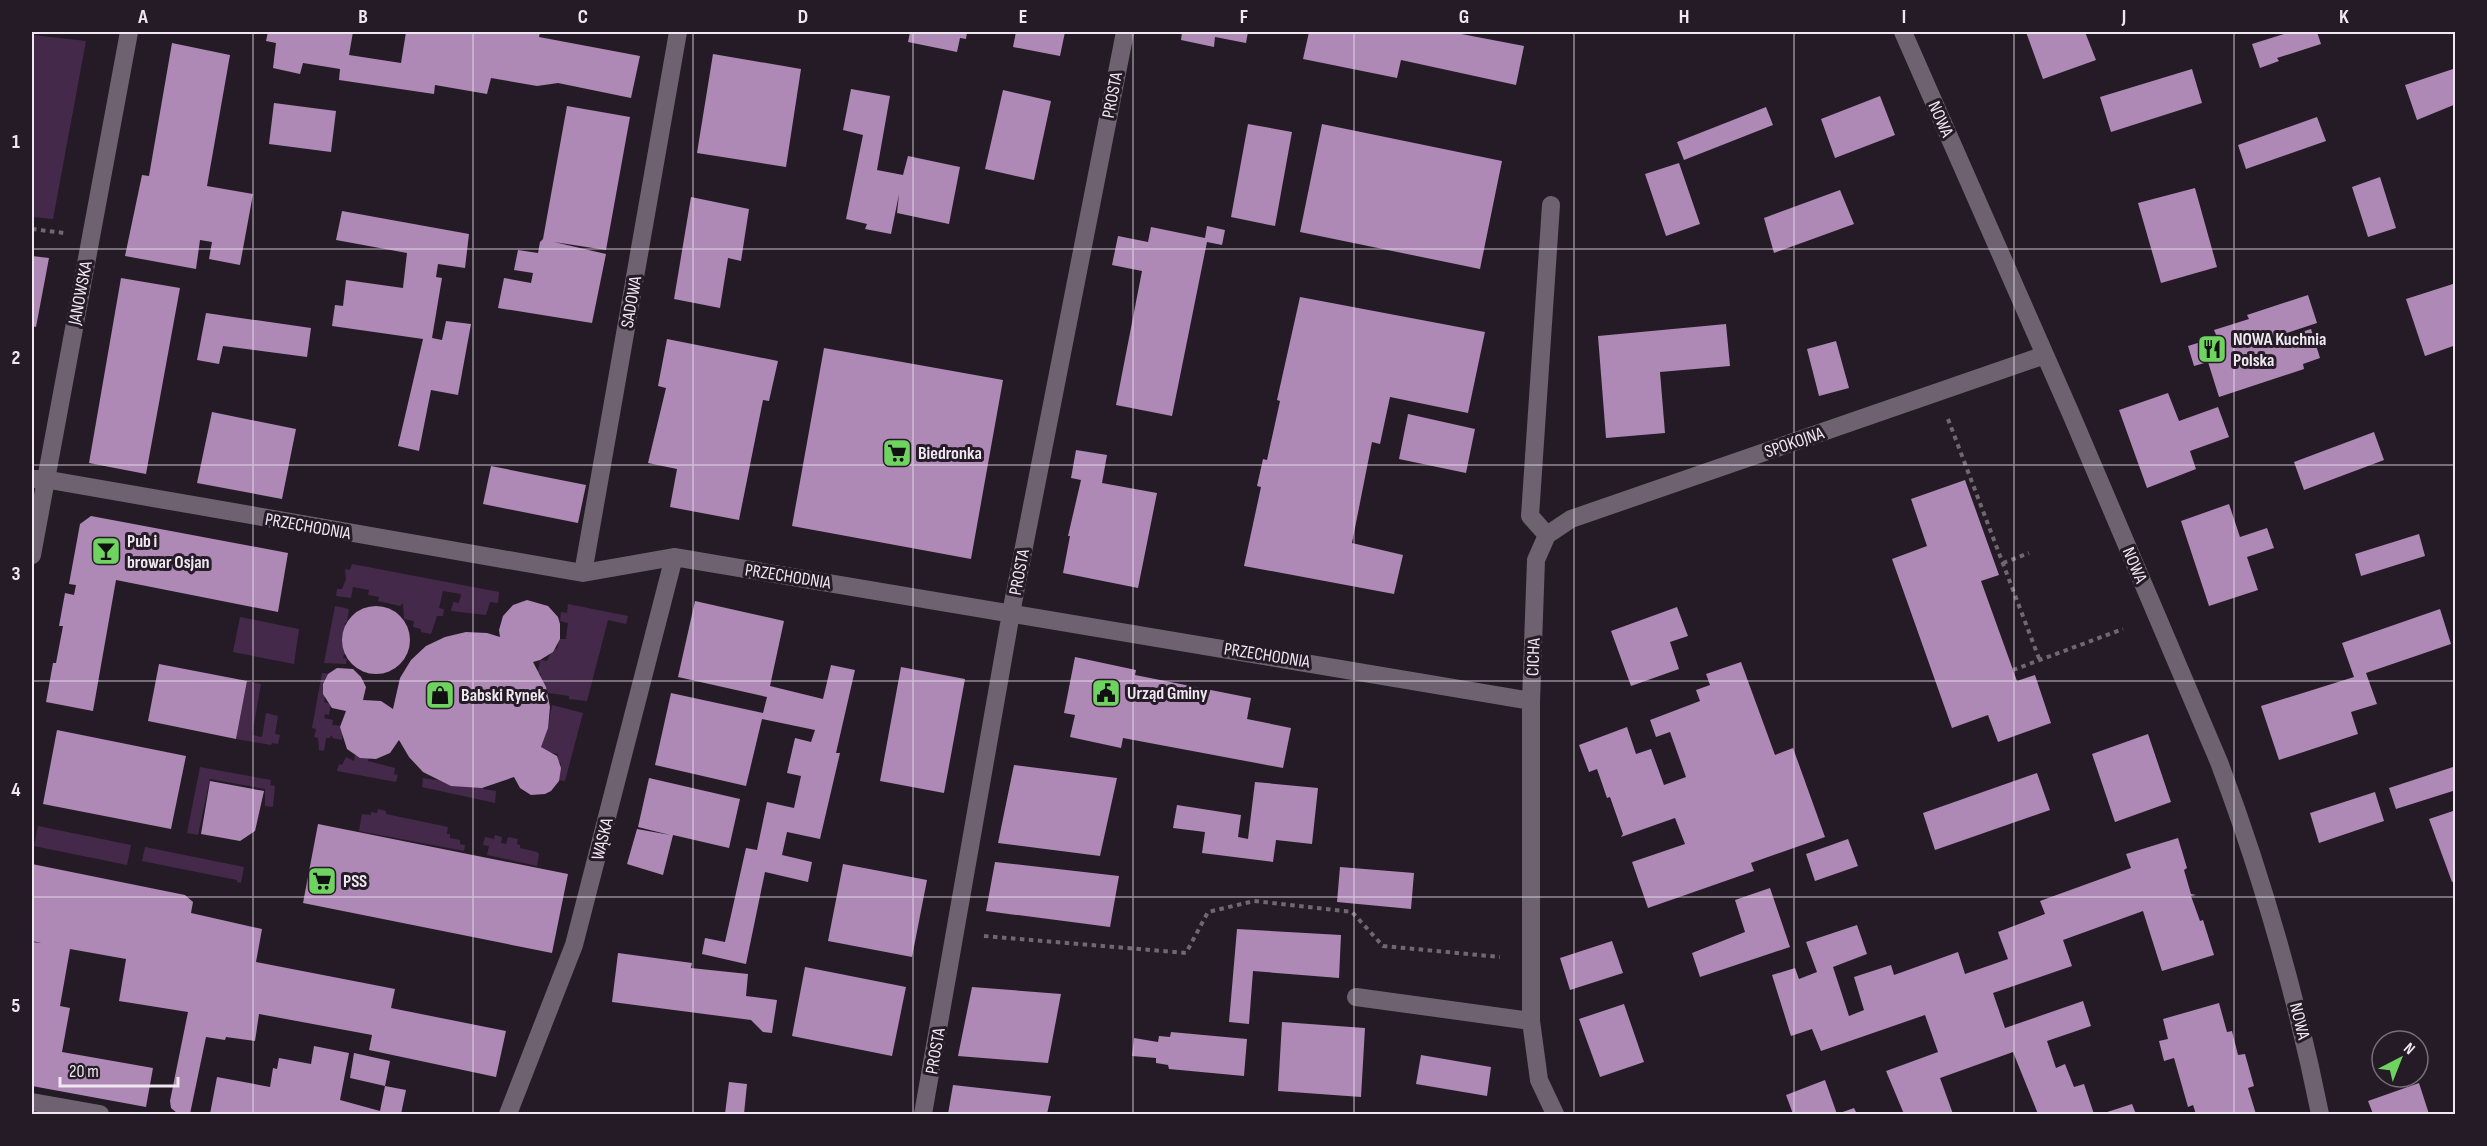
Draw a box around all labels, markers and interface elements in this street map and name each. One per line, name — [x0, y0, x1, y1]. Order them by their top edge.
text: A — [137, 5, 148, 29]
text: B — [358, 5, 368, 29]
text: C — [578, 5, 588, 29]
text: D — [798, 5, 808, 29]
text: E — [1019, 5, 1027, 29]
text: F — [1240, 5, 1248, 29]
text: G — [1459, 5, 1469, 29]
text: H — [1679, 5, 1689, 29]
text: I — [1902, 5, 1906, 29]
text: J — [2121, 5, 2126, 29]
text: K — [2339, 5, 2349, 29]
street label: PROSTA — [1098, 70, 1127, 120]
street label: NOWA — [1923, 98, 1958, 141]
text: 1 — [12, 130, 20, 154]
street label: JANOWSKA — [64, 259, 97, 328]
street label: SADOWA — [617, 274, 646, 330]
place label: NOWA Kuchnia Polska — [2233, 329, 2326, 371]
restaurant icon: NOWA Kuchnia Polska — [2196, 333, 2228, 365]
text: 2 — [12, 346, 20, 370]
street label: SPOKOJNA — [1762, 422, 1827, 462]
supermarket icon: Biedronka — [881, 437, 913, 469]
place label: Biedronka — [918, 443, 982, 464]
street label: PRZECHODNIA — [263, 509, 353, 544]
place label: Pub i browar Osjan — [127, 531, 210, 573]
bar icon: Pub i browar Osjan — [90, 535, 122, 567]
street label: NOWA — [2118, 544, 2152, 587]
street label: PROSTA — [1005, 547, 1034, 597]
street label: PRZECHODNIA — [743, 559, 833, 594]
text: 3 — [12, 562, 21, 586]
street label: CICHA — [1522, 637, 1545, 676]
street label: PRZECHODNIA — [1222, 638, 1312, 673]
public building icon: Urząd Gminy — [1090, 677, 1122, 709]
shop icon: Babski Rynek — [424, 679, 456, 711]
place label: Urząd Gminy — [1127, 683, 1208, 704]
place label: Babski Rynek — [461, 685, 546, 706]
text: 4 — [11, 778, 21, 802]
street label: WĄSKA — [587, 816, 618, 862]
supermarket icon: PSS — [306, 865, 338, 897]
place label: PSS — [343, 871, 367, 892]
text: 5 — [12, 994, 21, 1018]
street label: NOWA — [2285, 1001, 2314, 1042]
street label: PROSTA — [921, 1026, 950, 1076]
north arrow — [2370, 1029, 2430, 1089]
text: N — [2400, 1039, 2419, 1059]
scale bar — [60, 1050, 178, 1088]
text: 20 m — [69, 1061, 99, 1082]

